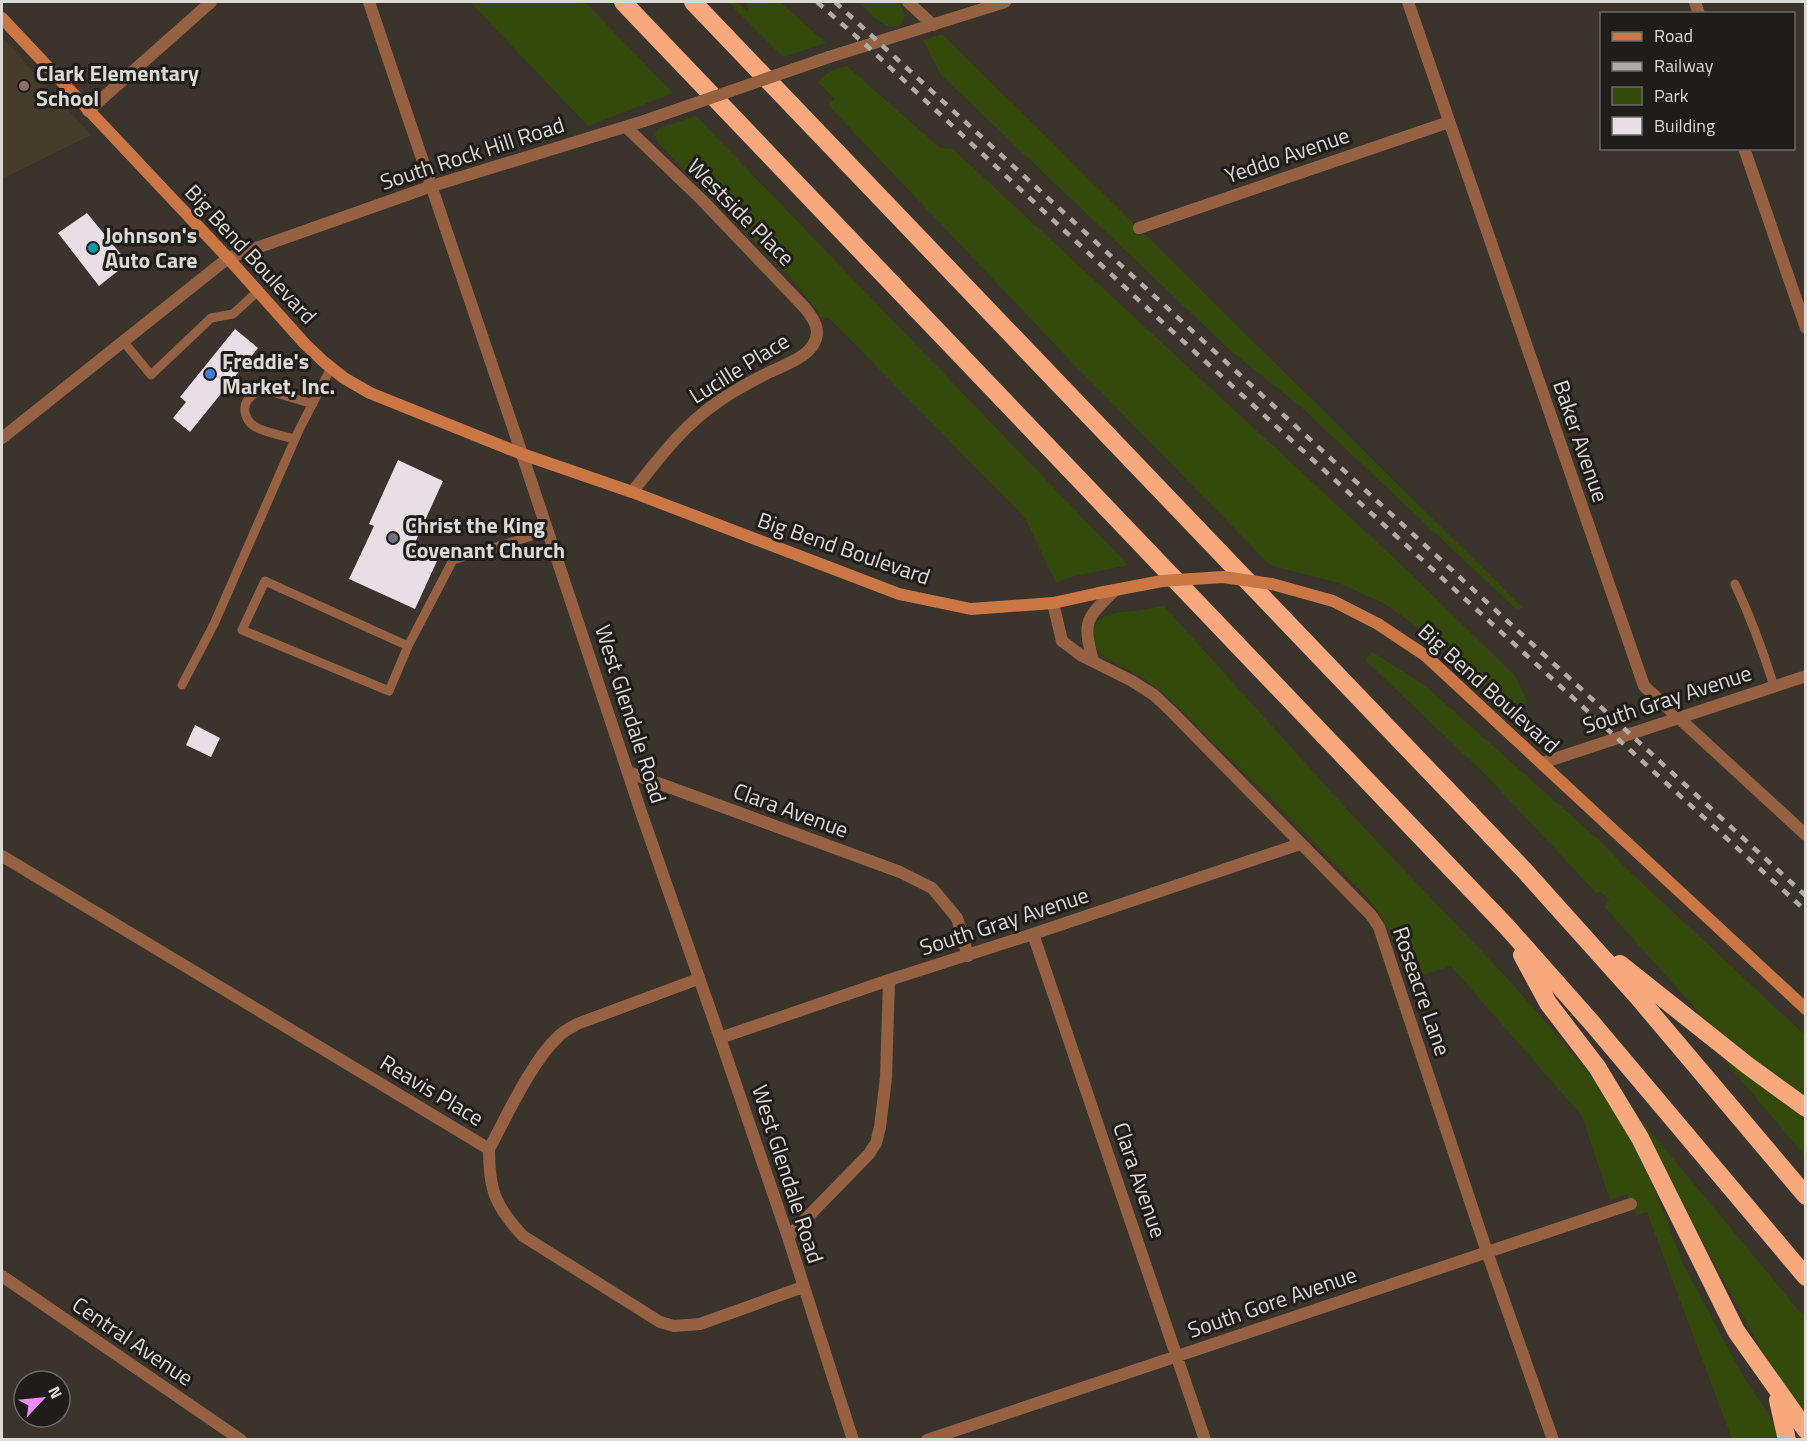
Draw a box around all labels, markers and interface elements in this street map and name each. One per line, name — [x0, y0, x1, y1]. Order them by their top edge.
legend — [1600, 12, 1795, 150]
text: Road — [1654, 22, 1693, 49]
text: Railway — [1654, 52, 1714, 79]
place label: Clark Elementary School — [36, 56, 199, 115]
marker: Clark Elementary School — [17, 79, 31, 93]
text: Park — [1654, 82, 1689, 109]
street label: South Rock Hill Road — [376, 107, 568, 199]
text: Building — [1654, 112, 1715, 139]
street label: Yeddo Avenue — [1220, 118, 1354, 192]
street label: Westside Place — [679, 150, 803, 274]
street label: Big Bend Boulevard — [177, 176, 325, 332]
place label: Johnson's Auto Care — [105, 218, 198, 277]
marker: Johnson's Auto Care — [86, 241, 100, 255]
street label: Lucille Place — [682, 324, 796, 412]
place label: Freddie's Market, Inc. — [222, 344, 335, 403]
marker: Freddie's Market, Inc. — [203, 367, 217, 381]
street label: Baker Avenue — [1544, 375, 1618, 507]
street label: Big Bend Boulevard — [753, 503, 935, 593]
place label: Christ the King Covenant Church — [405, 508, 565, 567]
marker: Christ the King Covenant Church — [386, 531, 400, 545]
street label: Big Bend Boulevard — [1410, 615, 1568, 761]
street label: West Glendale Road — [586, 620, 676, 808]
street label: South Gray Avenue — [1578, 656, 1756, 742]
street label: Clara Avenue — [729, 773, 853, 847]
street label: South Gray Avenue — [915, 878, 1093, 964]
street label: Roseacre Lane — [1384, 922, 1460, 1060]
street label: Reavis Place — [374, 1046, 490, 1134]
street label: West Glendale Road — [743, 1080, 833, 1268]
street label: Clara Avenue — [1104, 1118, 1176, 1242]
street label: South Gore Avenue — [1183, 1257, 1361, 1347]
street label: Central Avenue — [66, 1288, 200, 1394]
north arrow — [12, 1369, 72, 1429]
text: N — [42, 1382, 69, 1403]

